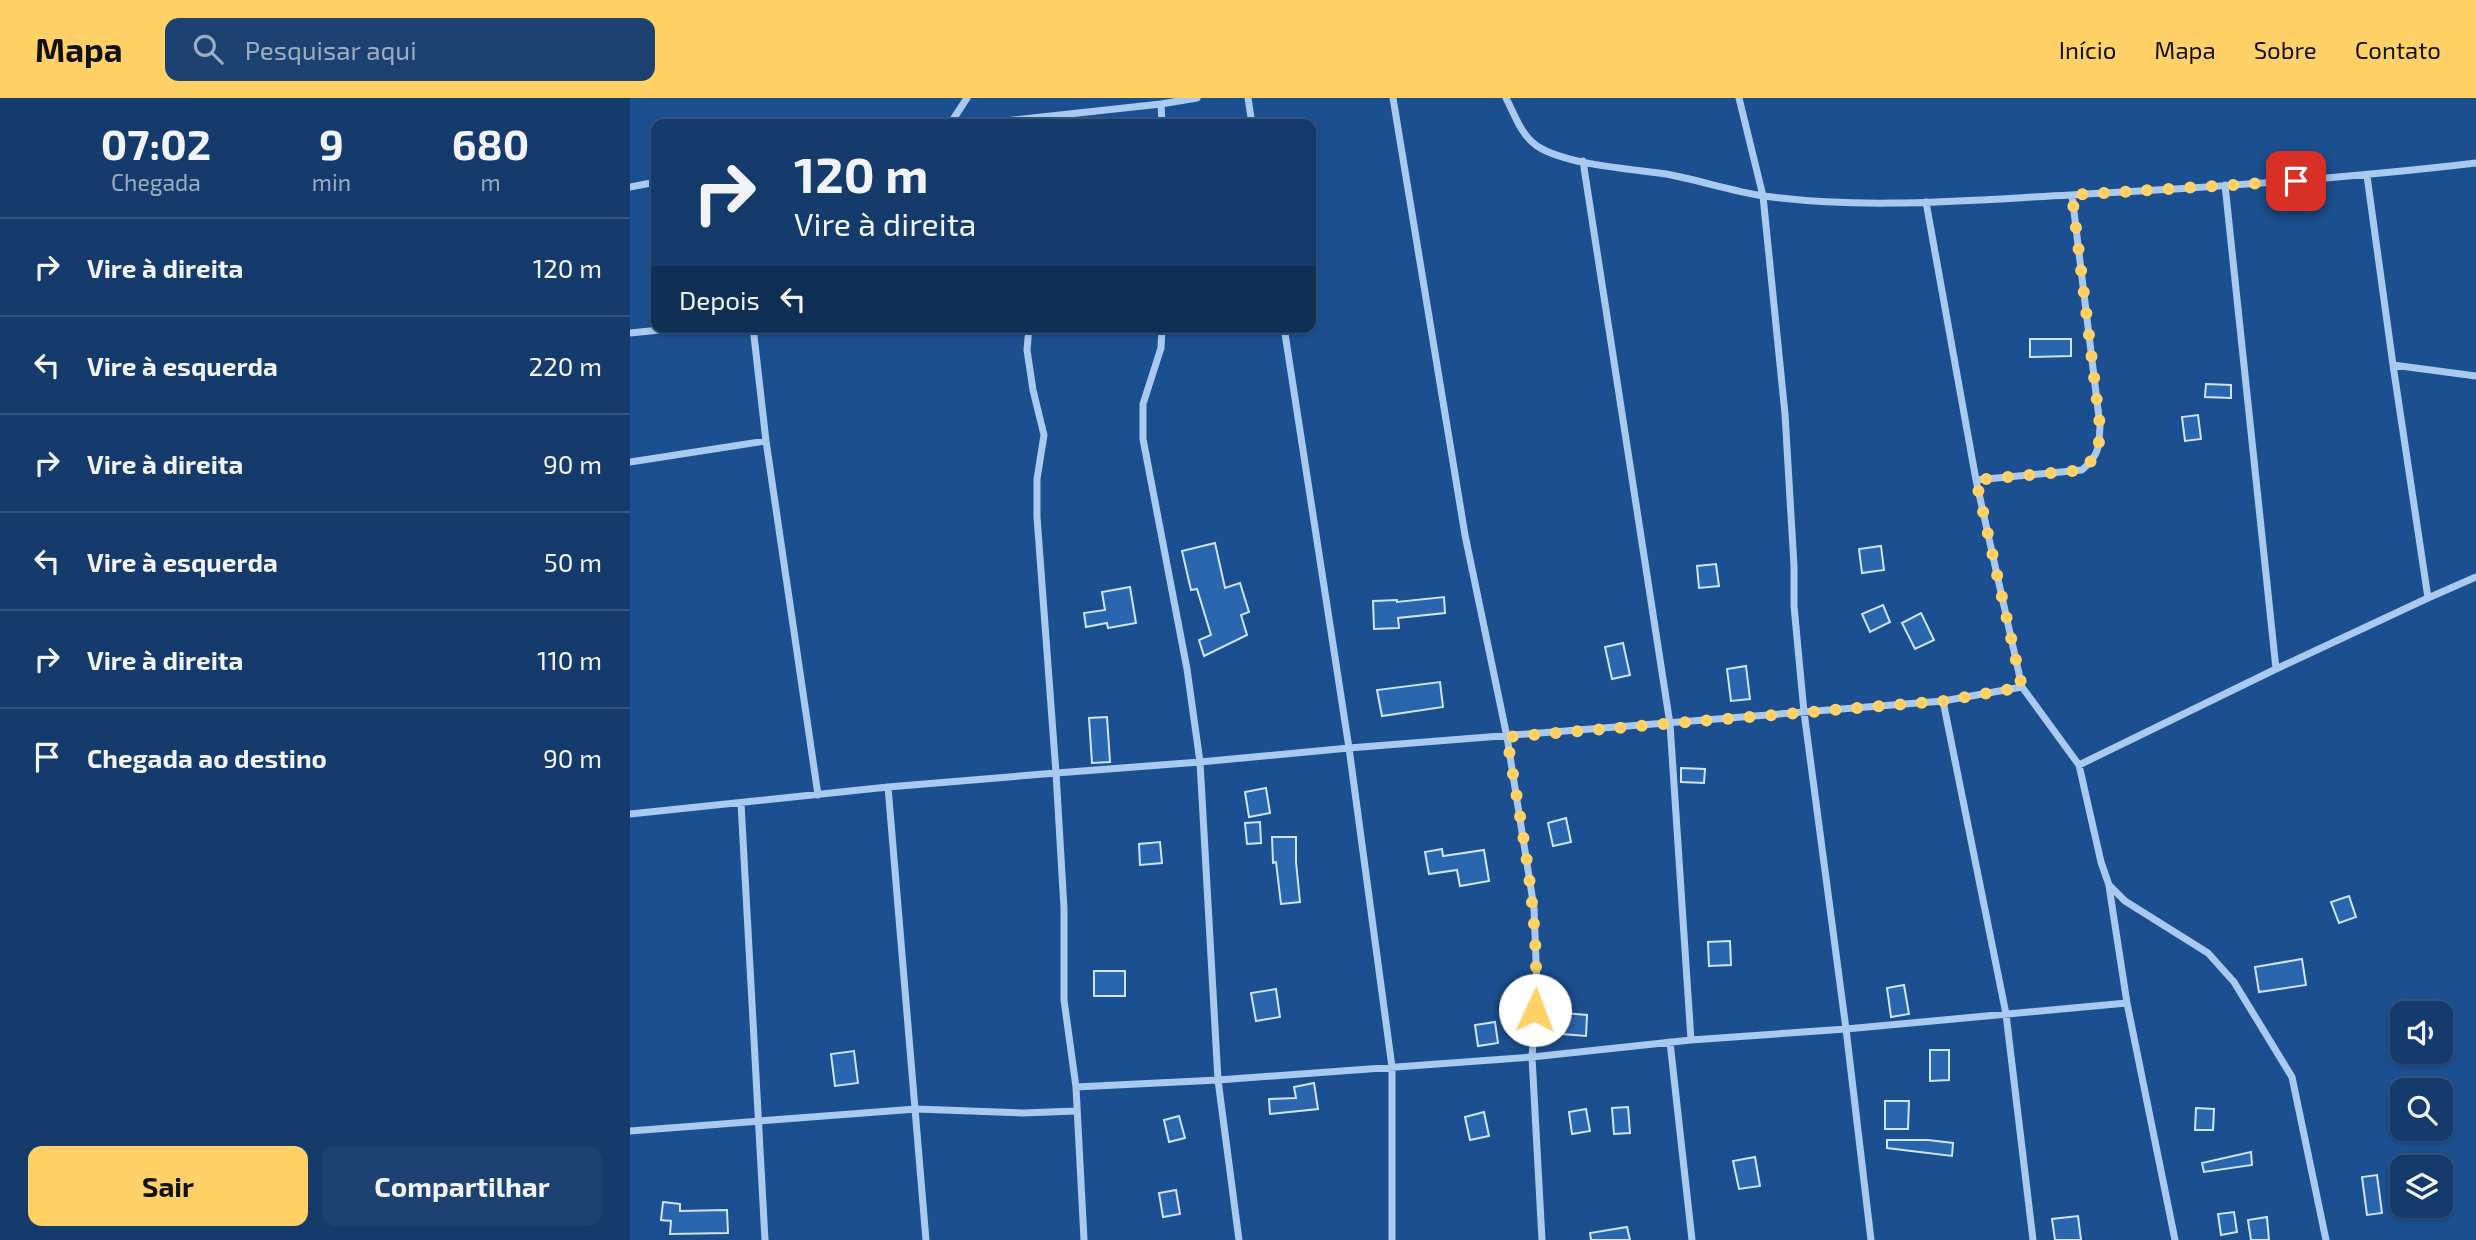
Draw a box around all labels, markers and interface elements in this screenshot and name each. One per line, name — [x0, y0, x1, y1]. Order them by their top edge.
search box — [165, 18, 655, 81]
text: Mapa — [35, 29, 123, 69]
icon: search — [189, 30, 227, 68]
text: Pesquisar aqui — [245, 34, 417, 65]
text: Início — [2059, 35, 2116, 64]
text: Mapa — [2154, 35, 2216, 64]
text: Sobre — [2254, 35, 2317, 64]
text: Contato — [2355, 35, 2441, 64]
text: 07:02 — [101, 118, 211, 168]
text: 9 — [319, 118, 344, 168]
text: 680 — [452, 118, 529, 168]
text: 120 m — [794, 144, 928, 203]
icon: right — [679, 147, 770, 238]
pin — [2266, 151, 2326, 211]
icon: arrive — [2277, 162, 2315, 200]
text: Chegada — [111, 168, 201, 196]
text: min — [312, 168, 351, 196]
text: m — [480, 168, 501, 196]
text: Vire à direita — [794, 204, 976, 242]
icon: right — [28, 248, 66, 286]
text: Vire à direita — [87, 252, 243, 283]
text: 120 m — [533, 252, 602, 283]
icon: left — [774, 280, 812, 318]
text: Depois — [679, 284, 760, 315]
icon: left — [28, 346, 66, 384]
text: Vire à esquerda — [87, 350, 278, 381]
text: 220 m — [529, 350, 602, 381]
icon: right — [28, 444, 66, 482]
text: Vire à direita — [87, 448, 243, 479]
text: 90 m — [543, 448, 602, 479]
icon: left — [28, 542, 66, 580]
text: Vire à esquerda — [87, 546, 278, 577]
text: 50 m — [544, 546, 602, 577]
icon: right — [28, 640, 66, 678]
text: Vire à direita — [87, 644, 243, 675]
text: 110 m — [537, 644, 602, 675]
icon: arrive — [28, 738, 66, 776]
text: Chegada ao destino — [87, 742, 327, 773]
text: 90 m — [543, 742, 602, 773]
position arrow — [1498, 973, 1572, 1047]
map controls — [2390, 1001, 2453, 1218]
button: sound — [2390, 1001, 2453, 1064]
button: search — [2390, 1078, 2453, 1141]
button: Sair — [28, 1146, 308, 1226]
button: Compartilhar — [322, 1146, 602, 1226]
button: layers — [2390, 1155, 2453, 1218]

